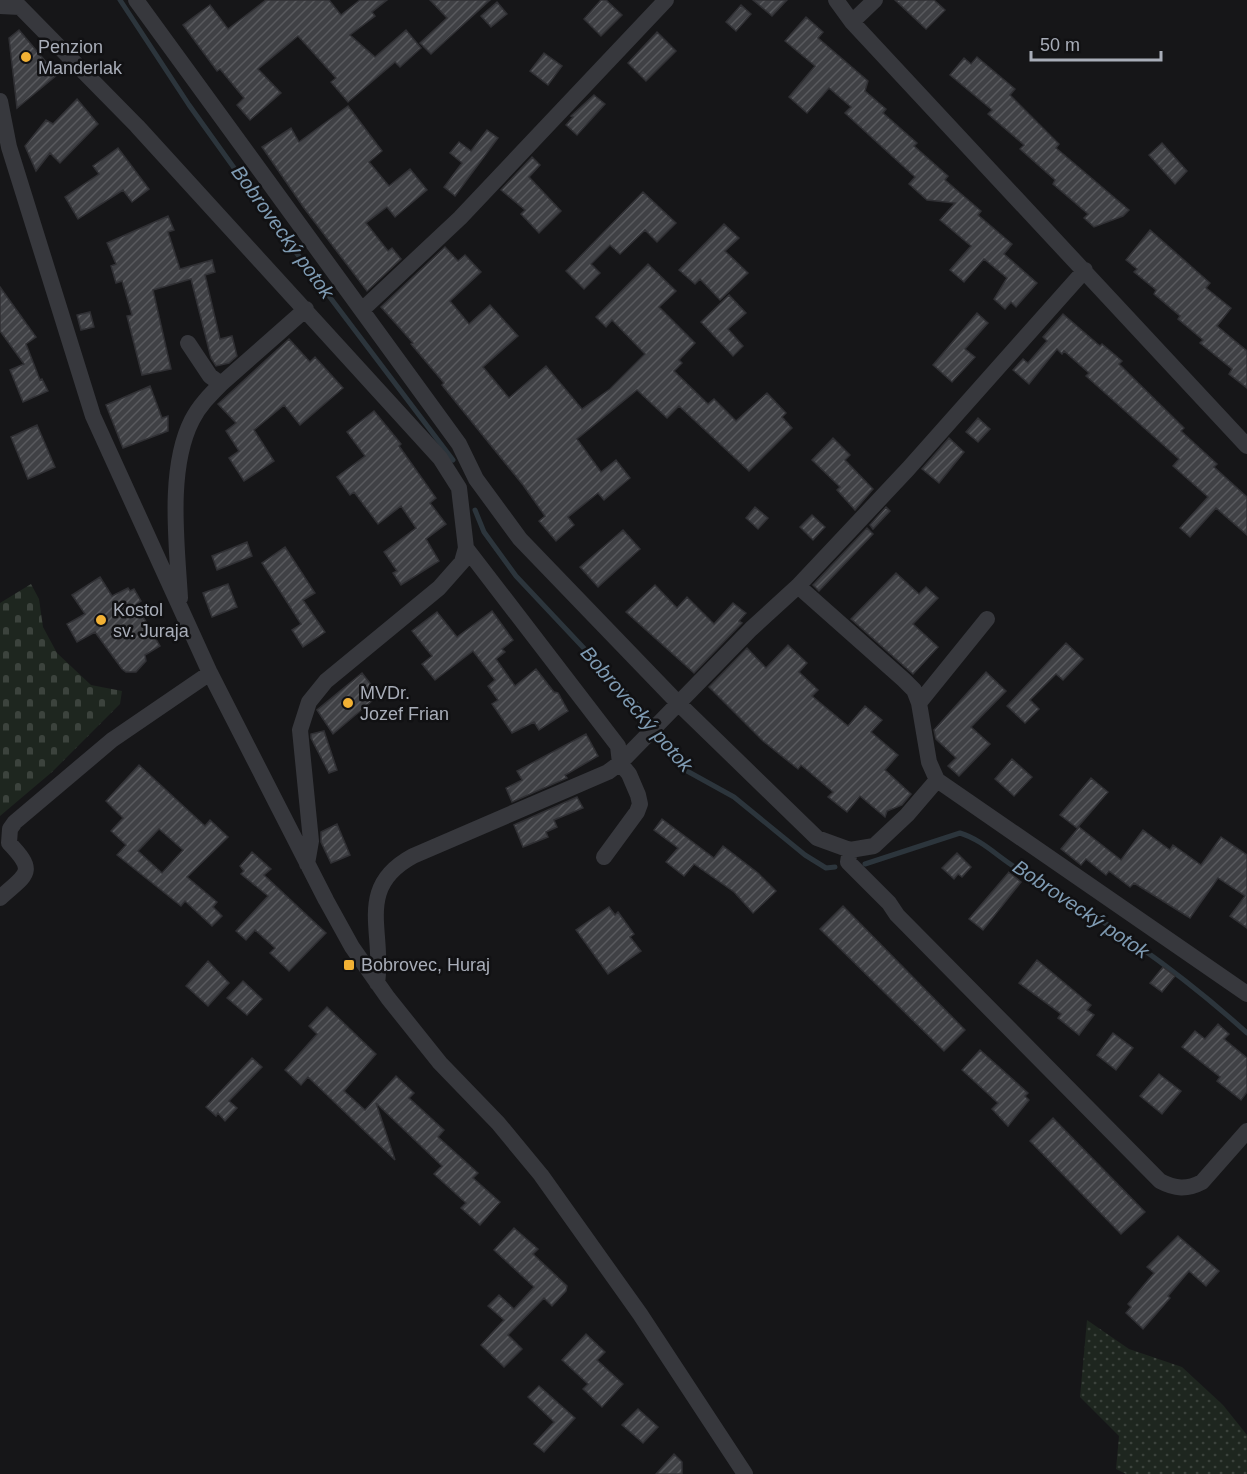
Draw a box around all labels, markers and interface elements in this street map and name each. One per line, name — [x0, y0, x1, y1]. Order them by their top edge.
scale bar — [1031, 24, 1162, 62]
text: 50 m — [1040, 35, 1080, 55]
place label: Penzion Manderlak — [38, 37, 123, 78]
marker: Penzion Manderlak — [19, 50, 33, 64]
water label: Bobrovecký potok — [227, 161, 339, 304]
place label: Kostol sv. Juraja — [113, 600, 190, 641]
marker: Kostol sv. Juraja — [94, 613, 108, 627]
water label: Bobrovecký potok — [577, 642, 698, 777]
place label: MVDr. Jozef Frian — [360, 683, 449, 724]
marker: MVDr. Jozef Frian — [341, 696, 355, 710]
water label: Bobrovecký potok — [1009, 855, 1154, 963]
place label: Bobrovec, Huraj — [361, 955, 490, 975]
marker: Bobrovec, Huraj — [342, 958, 356, 972]

